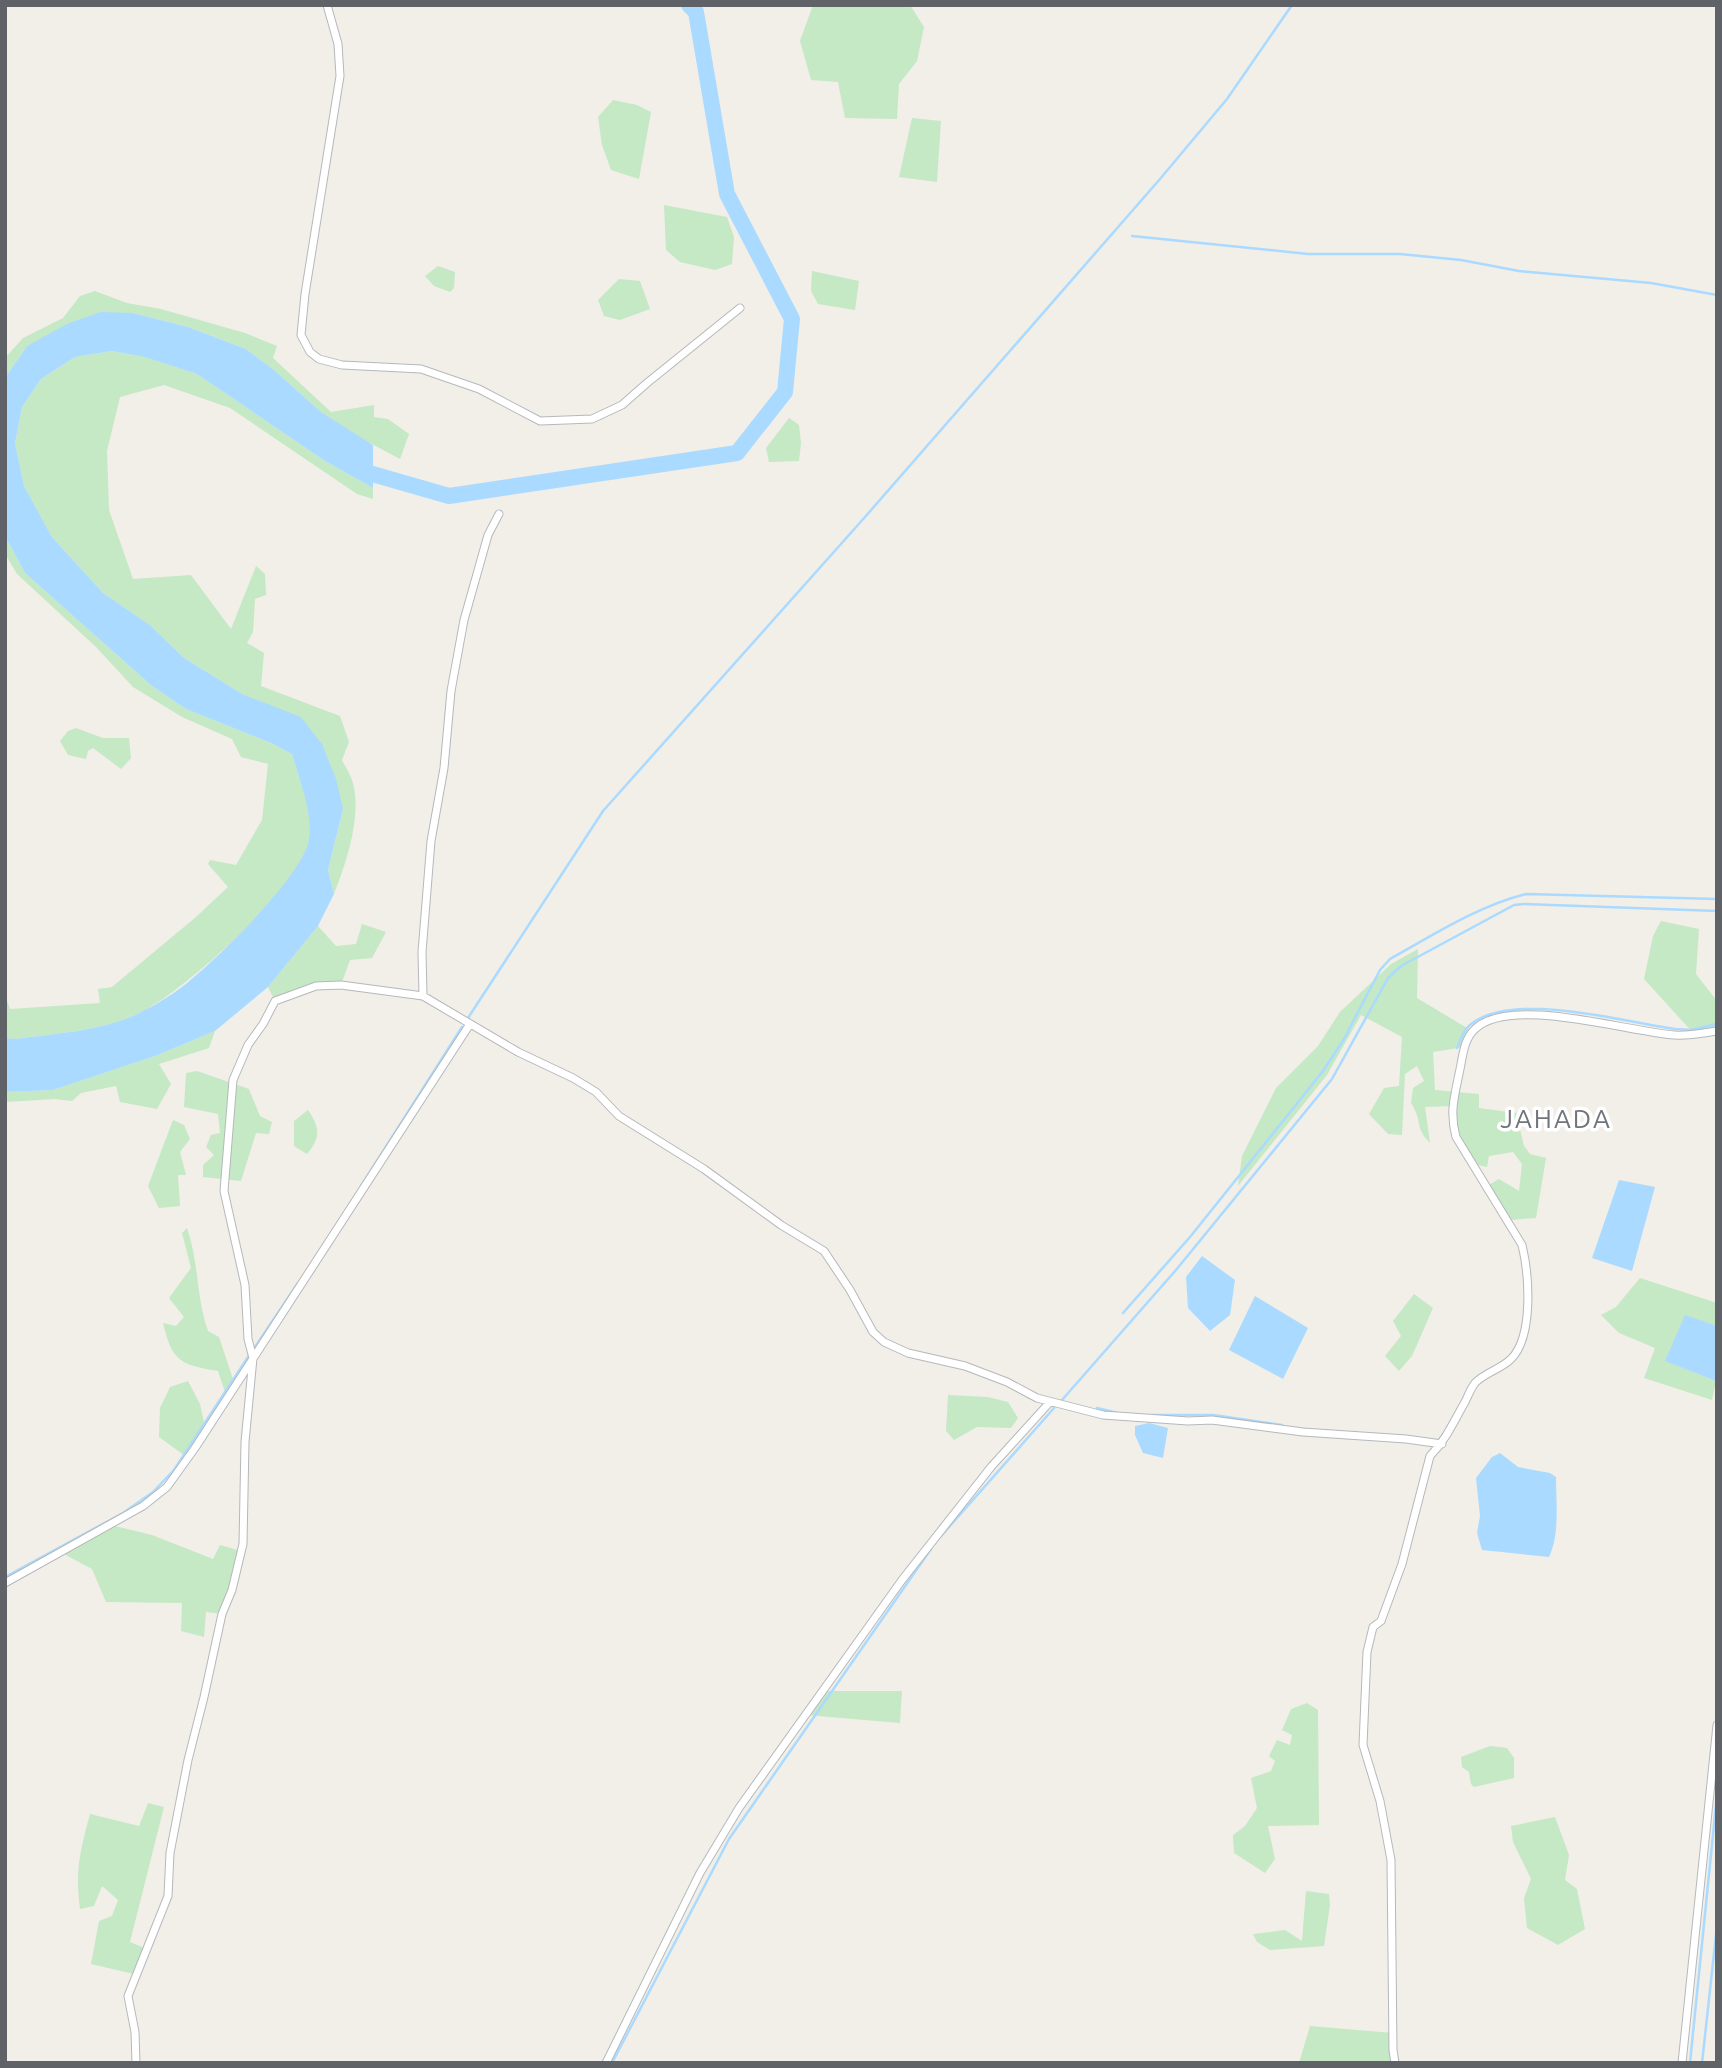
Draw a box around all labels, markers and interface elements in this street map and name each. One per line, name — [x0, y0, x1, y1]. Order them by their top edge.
district label: JAHADA — [1500, 1104, 1612, 1133]

